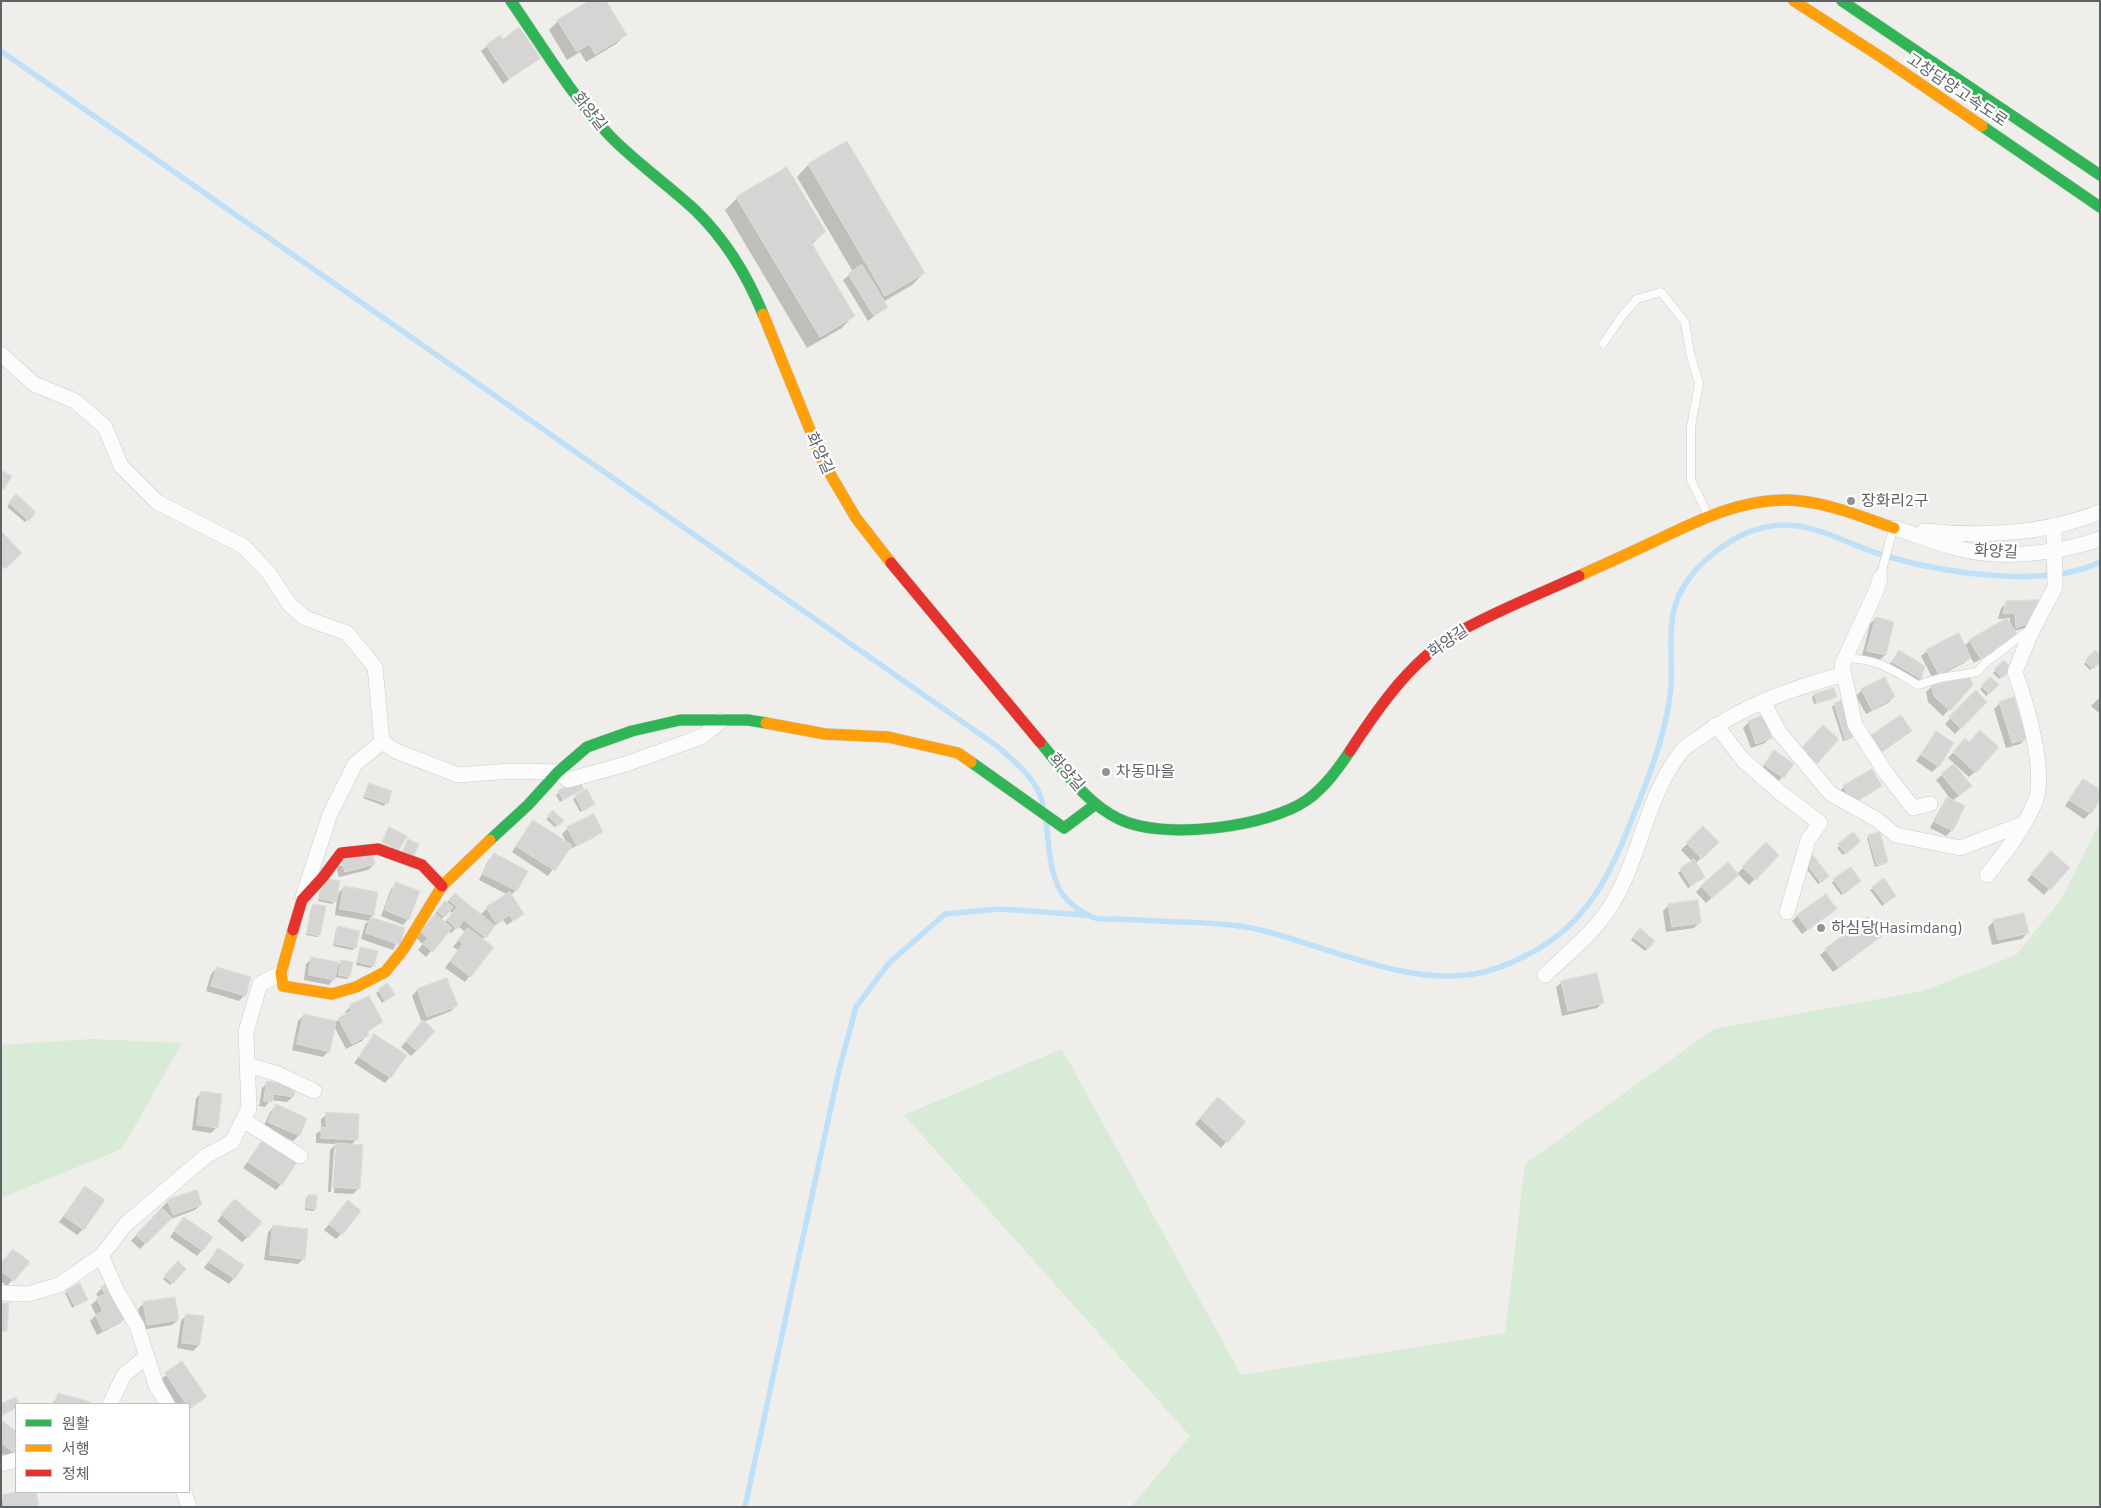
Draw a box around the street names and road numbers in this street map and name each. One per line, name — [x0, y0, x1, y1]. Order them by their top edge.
street label: 고창담양고속도로 — [1903, 49, 2011, 131]
street label: 화양길 — [569, 88, 611, 134]
street label: 화양길 — [802, 429, 838, 477]
street label: 화양길 — [1973, 540, 2019, 562]
street label: 화양길 — [1424, 621, 1472, 661]
street label: 화양길 — [1045, 749, 1089, 795]

